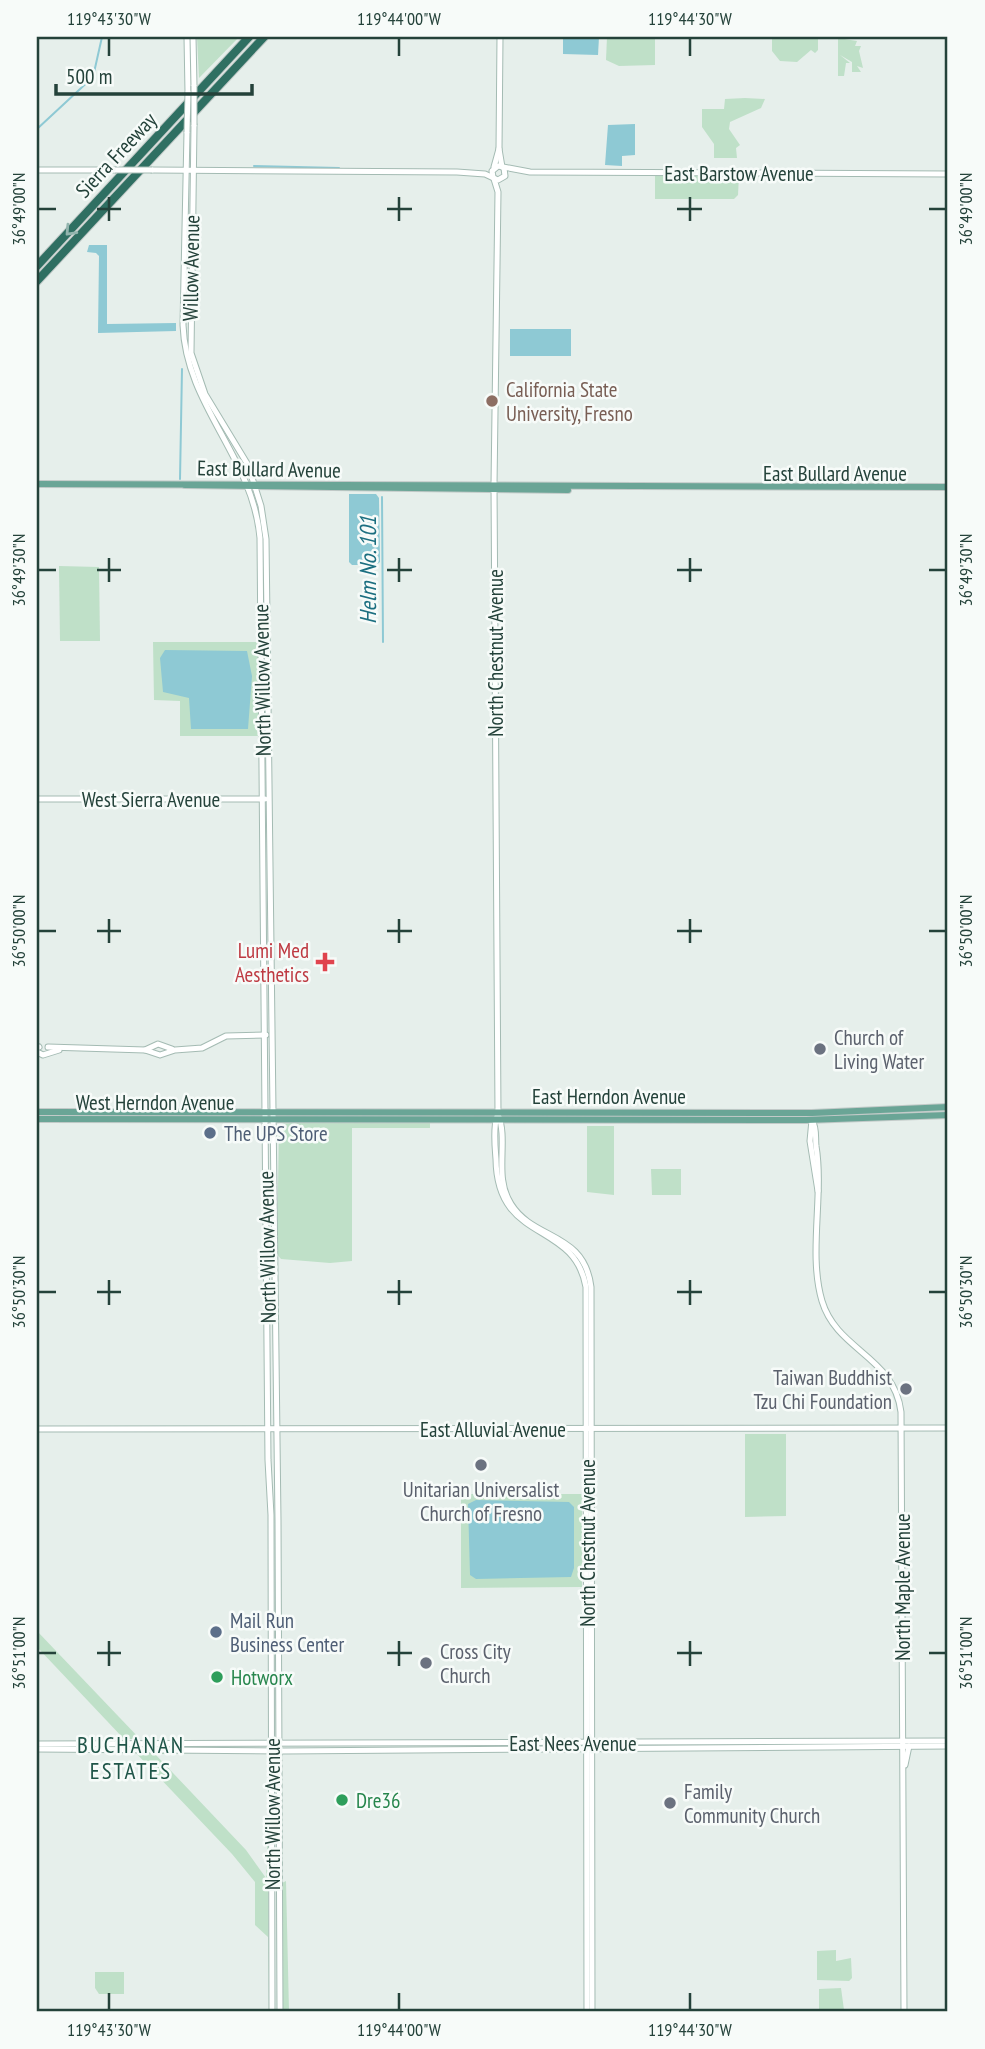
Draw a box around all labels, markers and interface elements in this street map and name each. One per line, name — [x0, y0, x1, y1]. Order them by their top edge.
text: 119°43'30"W — [67, 7, 151, 30]
text: 119°44'00"W — [357, 7, 441, 30]
text: 119°44'30"W — [648, 7, 732, 30]
scale bar — [56, 52, 252, 96]
text: 500 m — [66, 63, 112, 90]
street label: Sierra Freeway — [70, 107, 162, 203]
street label: East Barstow Avenue — [664, 160, 814, 187]
text: 36°49'00"N — [7, 173, 30, 245]
text: 36°49'00"N — [954, 173, 977, 245]
street label: Willow Avenue — [177, 215, 205, 321]
one-way arrow — [65, 223, 78, 236]
place label: California State University, Fresno — [506, 376, 633, 427]
marker: California State University, Fresno — [484, 393, 500, 409]
street label: East Bullard Avenue — [197, 454, 341, 484]
street label: East Bullard Avenue — [763, 460, 907, 487]
water label: Helm No. 101 — [353, 515, 382, 624]
text: 36°49'30"N — [7, 534, 30, 606]
text: 36°49'30"N — [954, 534, 977, 606]
street label: North Chestnut Avenue — [482, 569, 509, 737]
street label: North Willow Avenue — [247, 604, 277, 756]
street label: West Sierra Avenue — [82, 786, 220, 813]
text: 36°50'00"N — [7, 895, 30, 967]
text: 36°50'00"N — [954, 895, 977, 967]
place label: Lumi Med Aesthetics — [235, 937, 309, 988]
marker: Lumi Med Aesthetics — [315, 952, 335, 972]
place label: Church of Living Water — [834, 1024, 924, 1075]
marker: Church of Living Water — [812, 1041, 828, 1057]
street label: East Herndon Avenue — [532, 1083, 686, 1110]
street label: West Herndon Avenue — [76, 1089, 234, 1116]
place label: The UPS Store — [224, 1120, 328, 1147]
marker: The UPS Store — [202, 1125, 218, 1141]
street label: North Willow Avenue — [252, 1171, 282, 1323]
text: 36°50'30"N — [7, 1256, 30, 1328]
text: 36°50'30"N — [954, 1256, 977, 1328]
place label: Taiwan Buddhist Tzu Chi Foundation — [754, 1364, 892, 1415]
marker: Taiwan Buddhist Tzu Chi Foundation — [898, 1381, 914, 1397]
street label: East Alluvial Avenue — [420, 1416, 566, 1443]
marker: Unitarian Universalist Church of Fresno — [473, 1457, 489, 1473]
street label: North Chestnut Avenue — [574, 1459, 601, 1627]
place label: Unitarian Universalist Church of Fresno — [403, 1476, 559, 1527]
street label: North Maple Avenue — [889, 1513, 916, 1661]
place label: Mail Run Business Center — [230, 1607, 344, 1658]
text: 36°51'00"N — [7, 1617, 30, 1689]
text: 36°51'00"N — [954, 1617, 977, 1689]
marker: Mail Run Business Center — [208, 1624, 224, 1640]
place label: Cross City Church — [440, 1638, 511, 1689]
marker: Cross City Church — [418, 1655, 434, 1671]
place label: Hotworx — [231, 1664, 293, 1691]
marker: Hotworx — [209, 1669, 225, 1685]
district label: BUCHANAN ESTATES — [77, 1730, 185, 1785]
street label: East Nees Avenue — [509, 1730, 637, 1757]
street label: North Willow Avenue — [259, 1738, 286, 1890]
place label: Family Community Church — [684, 1778, 820, 1829]
place label: Dre36 — [356, 1787, 400, 1814]
marker: Dre36 — [334, 1792, 350, 1808]
marker: Family Community Church — [662, 1795, 678, 1811]
text: 119°43'30"W — [67, 2018, 151, 2041]
text: 119°44'00"W — [357, 2018, 441, 2041]
text: 119°44'30"W — [648, 2018, 732, 2041]

